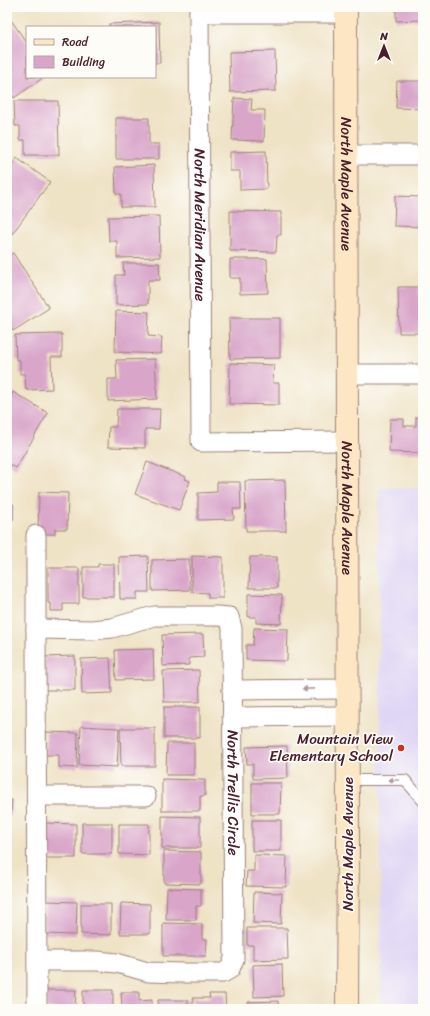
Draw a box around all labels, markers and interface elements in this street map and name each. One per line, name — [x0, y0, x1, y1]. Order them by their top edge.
legend — [26, 26, 156, 78]
north arrow — [364, 26, 404, 66]
text: N — [379, 27, 388, 46]
text: Road — [62, 31, 89, 53]
text: Building — [62, 51, 105, 73]
street label: North Maple Avenue — [333, 117, 360, 251]
street label: North Meridian Avenue — [187, 148, 213, 302]
street label: North Maple Avenue — [334, 441, 360, 575]
one-way arrow — [301, 686, 314, 692]
place label: Mountain View Elementary School — [269, 726, 394, 769]
street label: North Trellis Circle — [220, 730, 246, 856]
marker: Mountain View Elementary School — [396, 743, 406, 753]
street label: North Maple Avenue — [335, 777, 361, 911]
one-way arrow — [387, 777, 400, 783]

